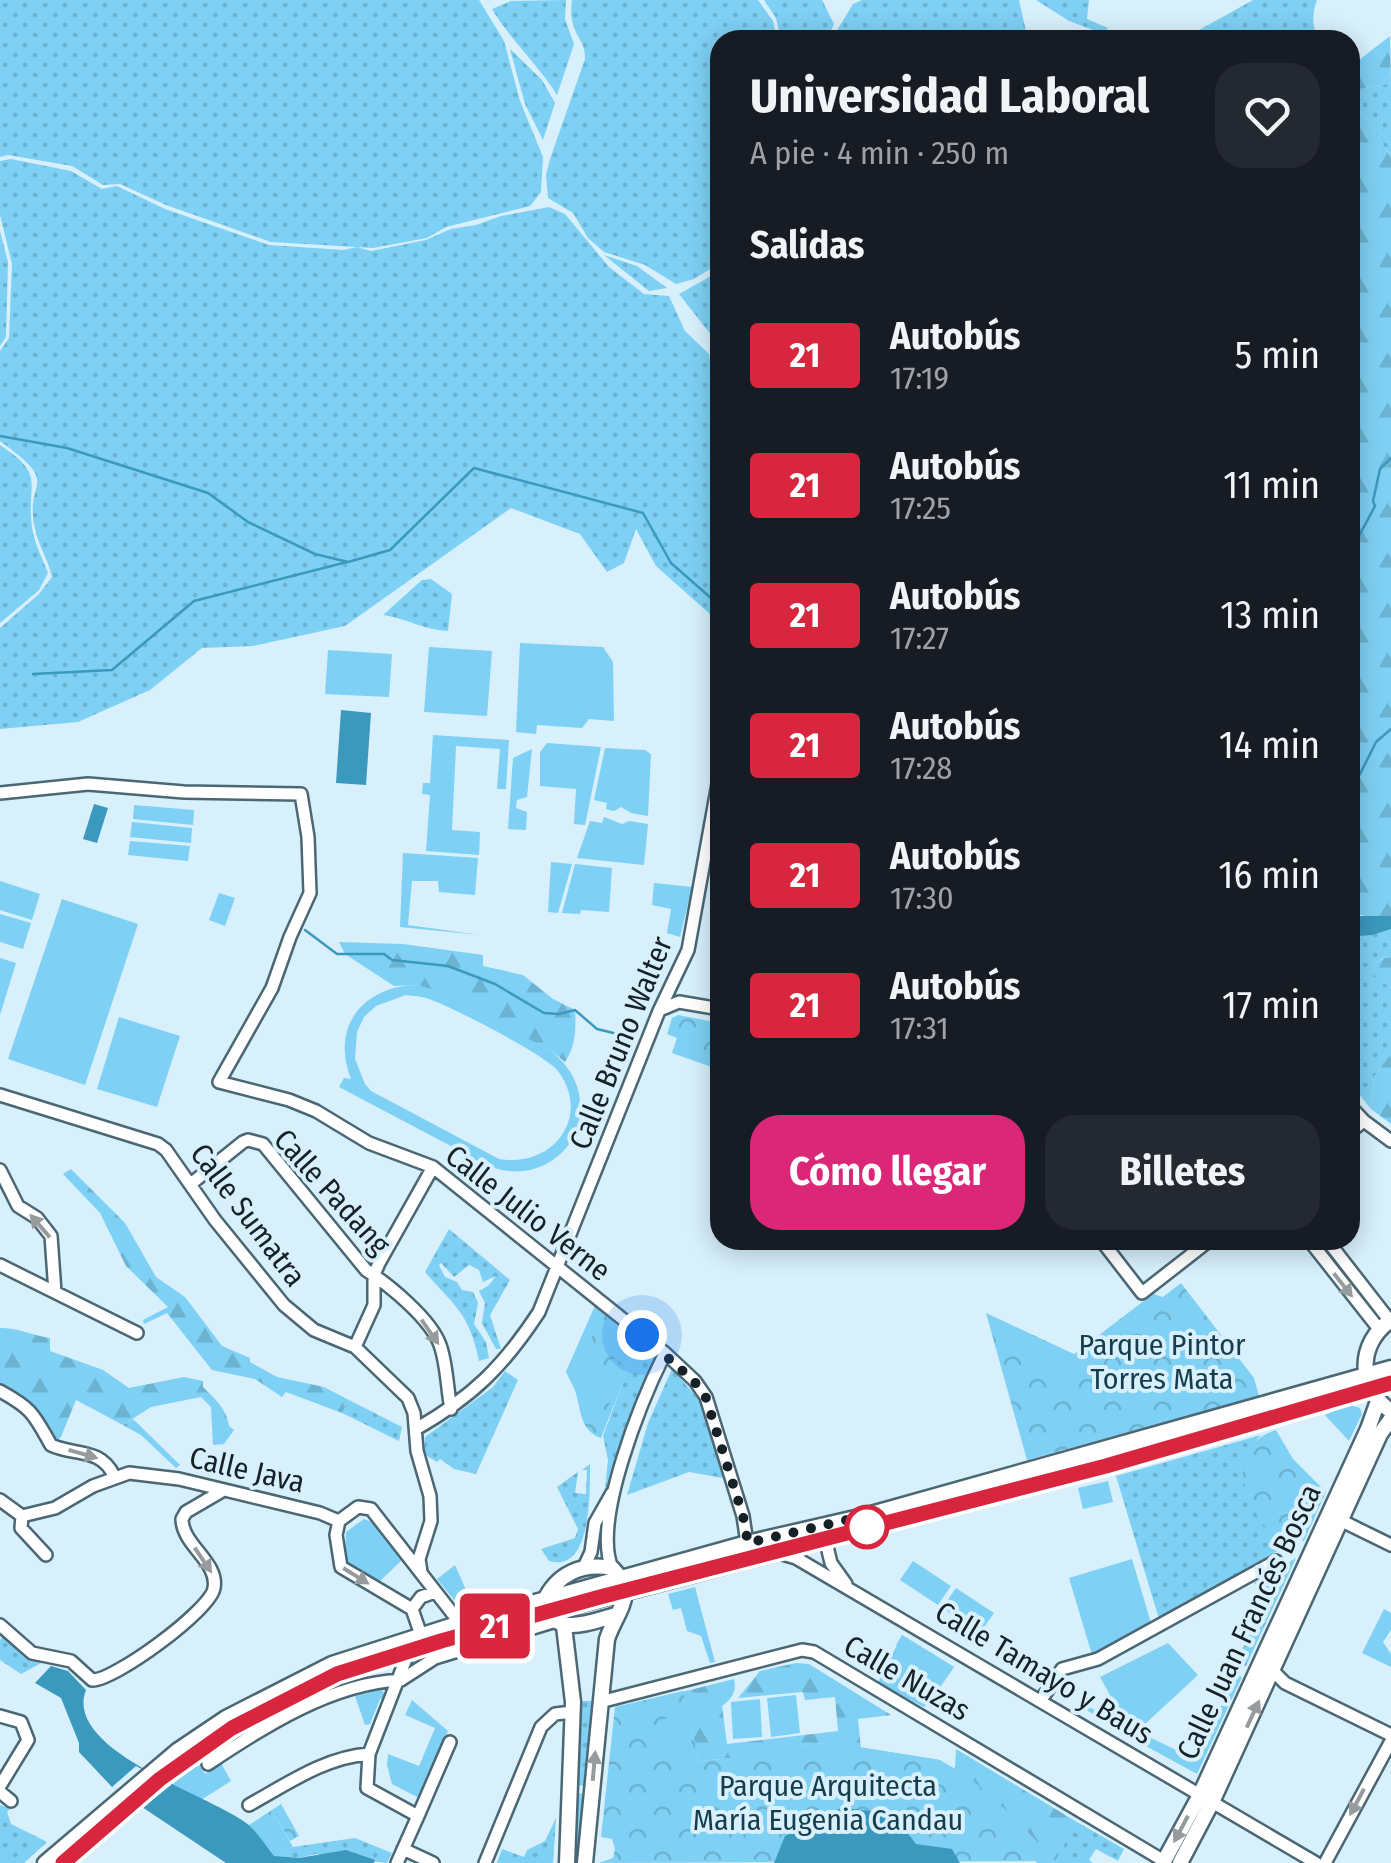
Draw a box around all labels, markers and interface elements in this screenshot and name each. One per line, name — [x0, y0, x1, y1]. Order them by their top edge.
button: heart — [1215, 63, 1320, 168]
text: Universidad Laboral — [750, 67, 1149, 125]
text: A pie · 4 min · 250 m — [750, 134, 1009, 172]
text: Salidas — [750, 222, 865, 268]
text: Autobús — [890, 313, 1020, 359]
text: 5 min — [1235, 332, 1320, 378]
text: 21 — [790, 334, 820, 376]
text: 17:19 — [890, 359, 949, 397]
text: Autobús — [890, 443, 1020, 489]
text: 11 min — [1223, 462, 1320, 508]
text: 21 — [790, 464, 820, 506]
text: 17:25 — [890, 489, 951, 527]
text: Autobús — [890, 573, 1020, 619]
text: 13 min — [1220, 592, 1320, 638]
text: 21 — [790, 594, 820, 636]
text: 17:27 — [890, 619, 949, 657]
text: Autobús — [890, 703, 1020, 749]
text: 14 min — [1219, 722, 1320, 768]
text: 21 — [790, 724, 820, 766]
text: 17:28 — [890, 749, 952, 787]
text: Autobús — [890, 833, 1020, 879]
text: 16 min — [1219, 852, 1320, 898]
text: 21 — [790, 854, 820, 896]
text: 17:30 — [890, 879, 954, 917]
street label: Calle Bruno Walter — [562, 931, 680, 1155]
text: Autobús — [890, 963, 1020, 1009]
text: 17 min — [1222, 982, 1320, 1028]
text: 21 — [790, 984, 820, 1026]
text: 17:31 — [890, 1009, 949, 1047]
button: Cómo llegar — [750, 1115, 1025, 1230]
button: Billetes — [1045, 1115, 1320, 1230]
street label: Calle Padang — [266, 1122, 398, 1263]
street label: Calle Sumatra — [183, 1137, 313, 1293]
street label: Calle Julio Verne — [438, 1137, 618, 1289]
one-way arrow — [29, 1214, 51, 1239]
one-way arrow — [1333, 1272, 1353, 1298]
your location — [617, 1310, 667, 1360]
one-way arrow — [420, 1319, 439, 1346]
park label: Parque Pintor Torres Mata — [1079, 1327, 1246, 1397]
street label: Calle Java — [186, 1439, 308, 1501]
one-way arrow — [68, 1447, 98, 1462]
street label: Calle Juan Francés Bosca — [1169, 1479, 1329, 1765]
unlabelled marker — [846, 1506, 888, 1548]
one-way arrow — [193, 1547, 211, 1574]
one-way arrow — [342, 1567, 370, 1585]
line badge: 21 — [450, 1594, 540, 1658]
street label: Calle Tamayo y Baus — [929, 1594, 1159, 1752]
text: 21 — [480, 1605, 510, 1647]
street label: Calle Nuzas — [838, 1628, 976, 1728]
one-way arrow — [1245, 1699, 1261, 1729]
one-way arrow — [586, 1750, 602, 1781]
park label: Parque Arquitecta María Eugenia Candau — [693, 1768, 963, 1838]
one-way arrow — [1349, 1787, 1366, 1816]
one-way arrow — [1173, 1815, 1191, 1843]

